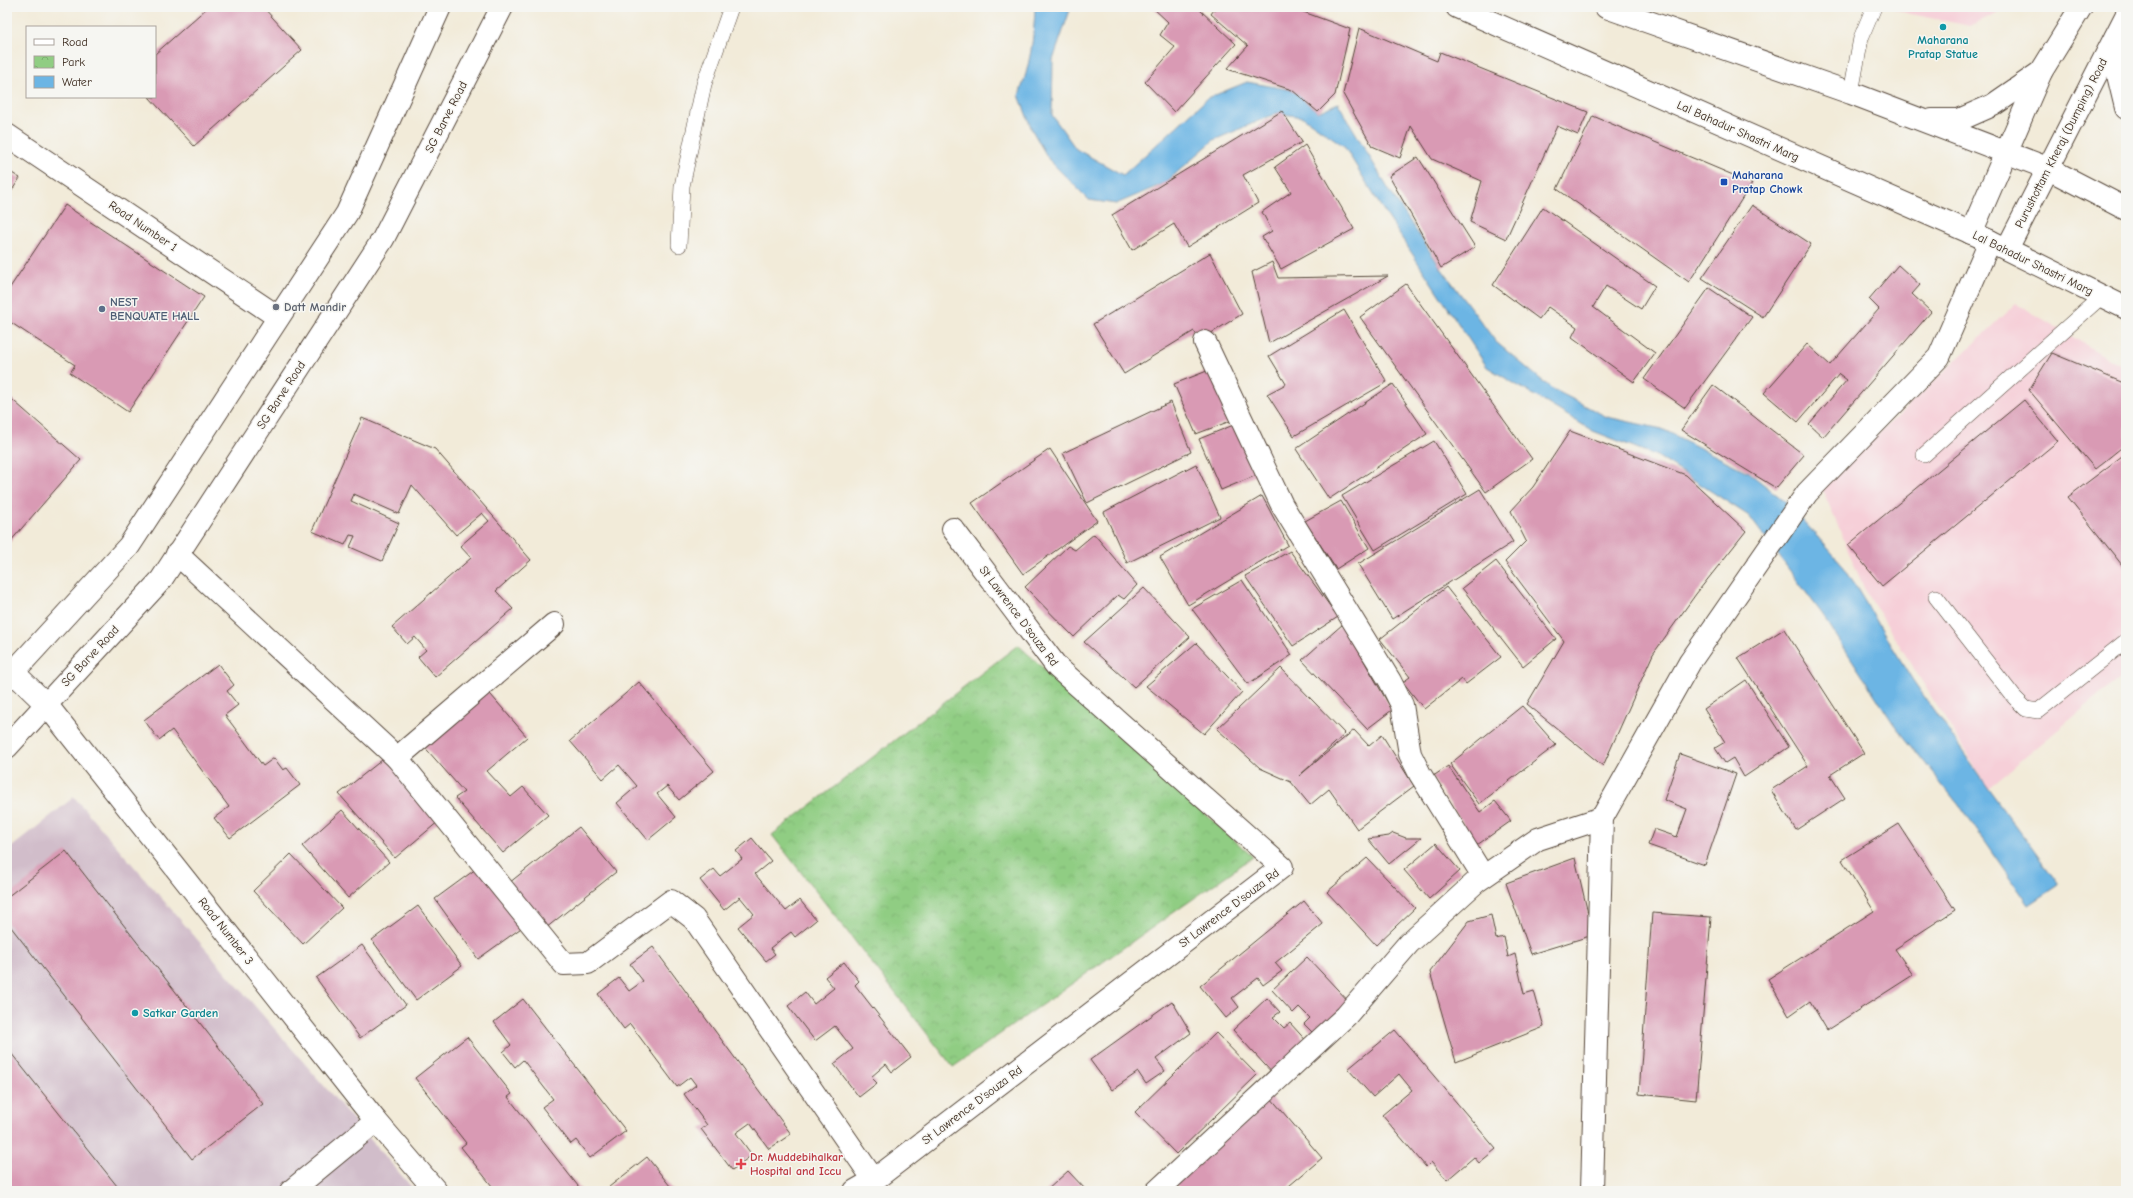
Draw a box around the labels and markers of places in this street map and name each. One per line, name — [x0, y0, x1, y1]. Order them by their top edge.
marker: Maharana Pratap Statue — [1938, 22, 1948, 32]
place label: Maharana Pratap Statue — [1908, 33, 1978, 61]
place label: Maharana Pratap Chowk — [1732, 168, 1803, 196]
marker: Maharana Pratap Chowk — [1719, 177, 1729, 187]
place label: NEST BENQUATE HALL — [110, 295, 199, 323]
place label: Datt Mandir — [284, 300, 346, 314]
marker: Datt Mandir — [271, 302, 281, 312]
marker: NEST BENQUATE HALL — [97, 304, 107, 314]
place label: Satkar Garden — [143, 1006, 218, 1020]
marker: Satkar Garden — [130, 1008, 140, 1018]
place label: Dr. Muddebihalkar Hospital and Iccu — [750, 1150, 843, 1178]
marker: Dr. Muddebihalkar Hospital and Iccu — [735, 1158, 747, 1170]

